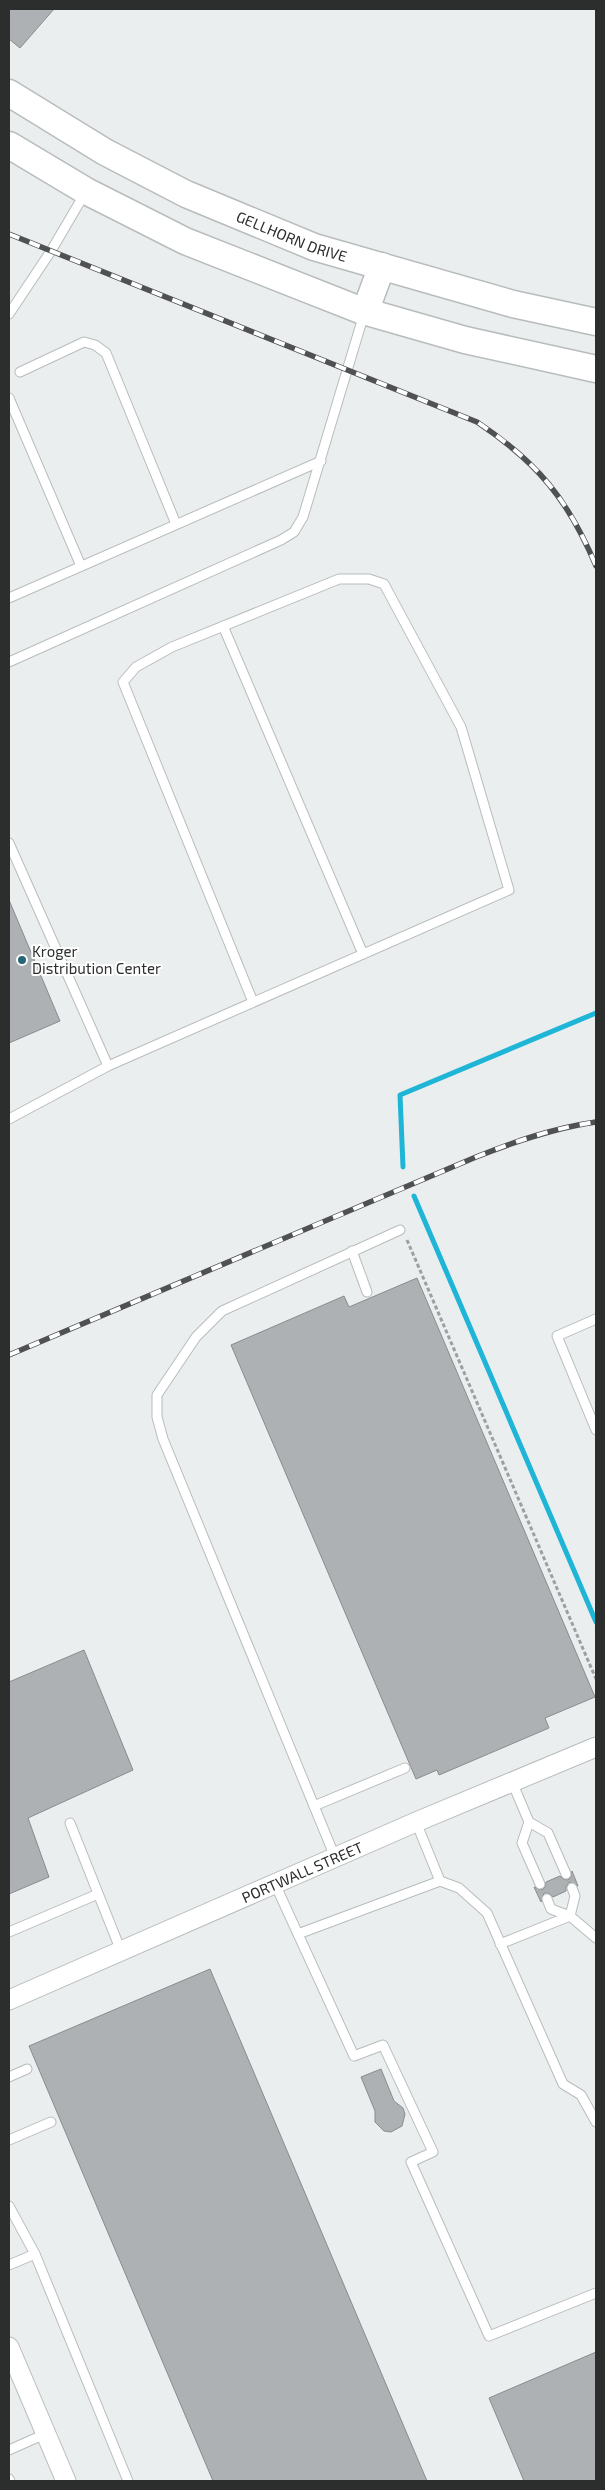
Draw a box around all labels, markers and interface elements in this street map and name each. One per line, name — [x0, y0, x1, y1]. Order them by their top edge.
street label: GELLHORN DRIVE — [234, 207, 349, 265]
place label: Kroger Distribution Center — [32, 942, 161, 977]
marker: Kroger Distribution Center — [16, 954, 28, 966]
street label: PORTWALL STREET — [239, 1837, 366, 1906]

